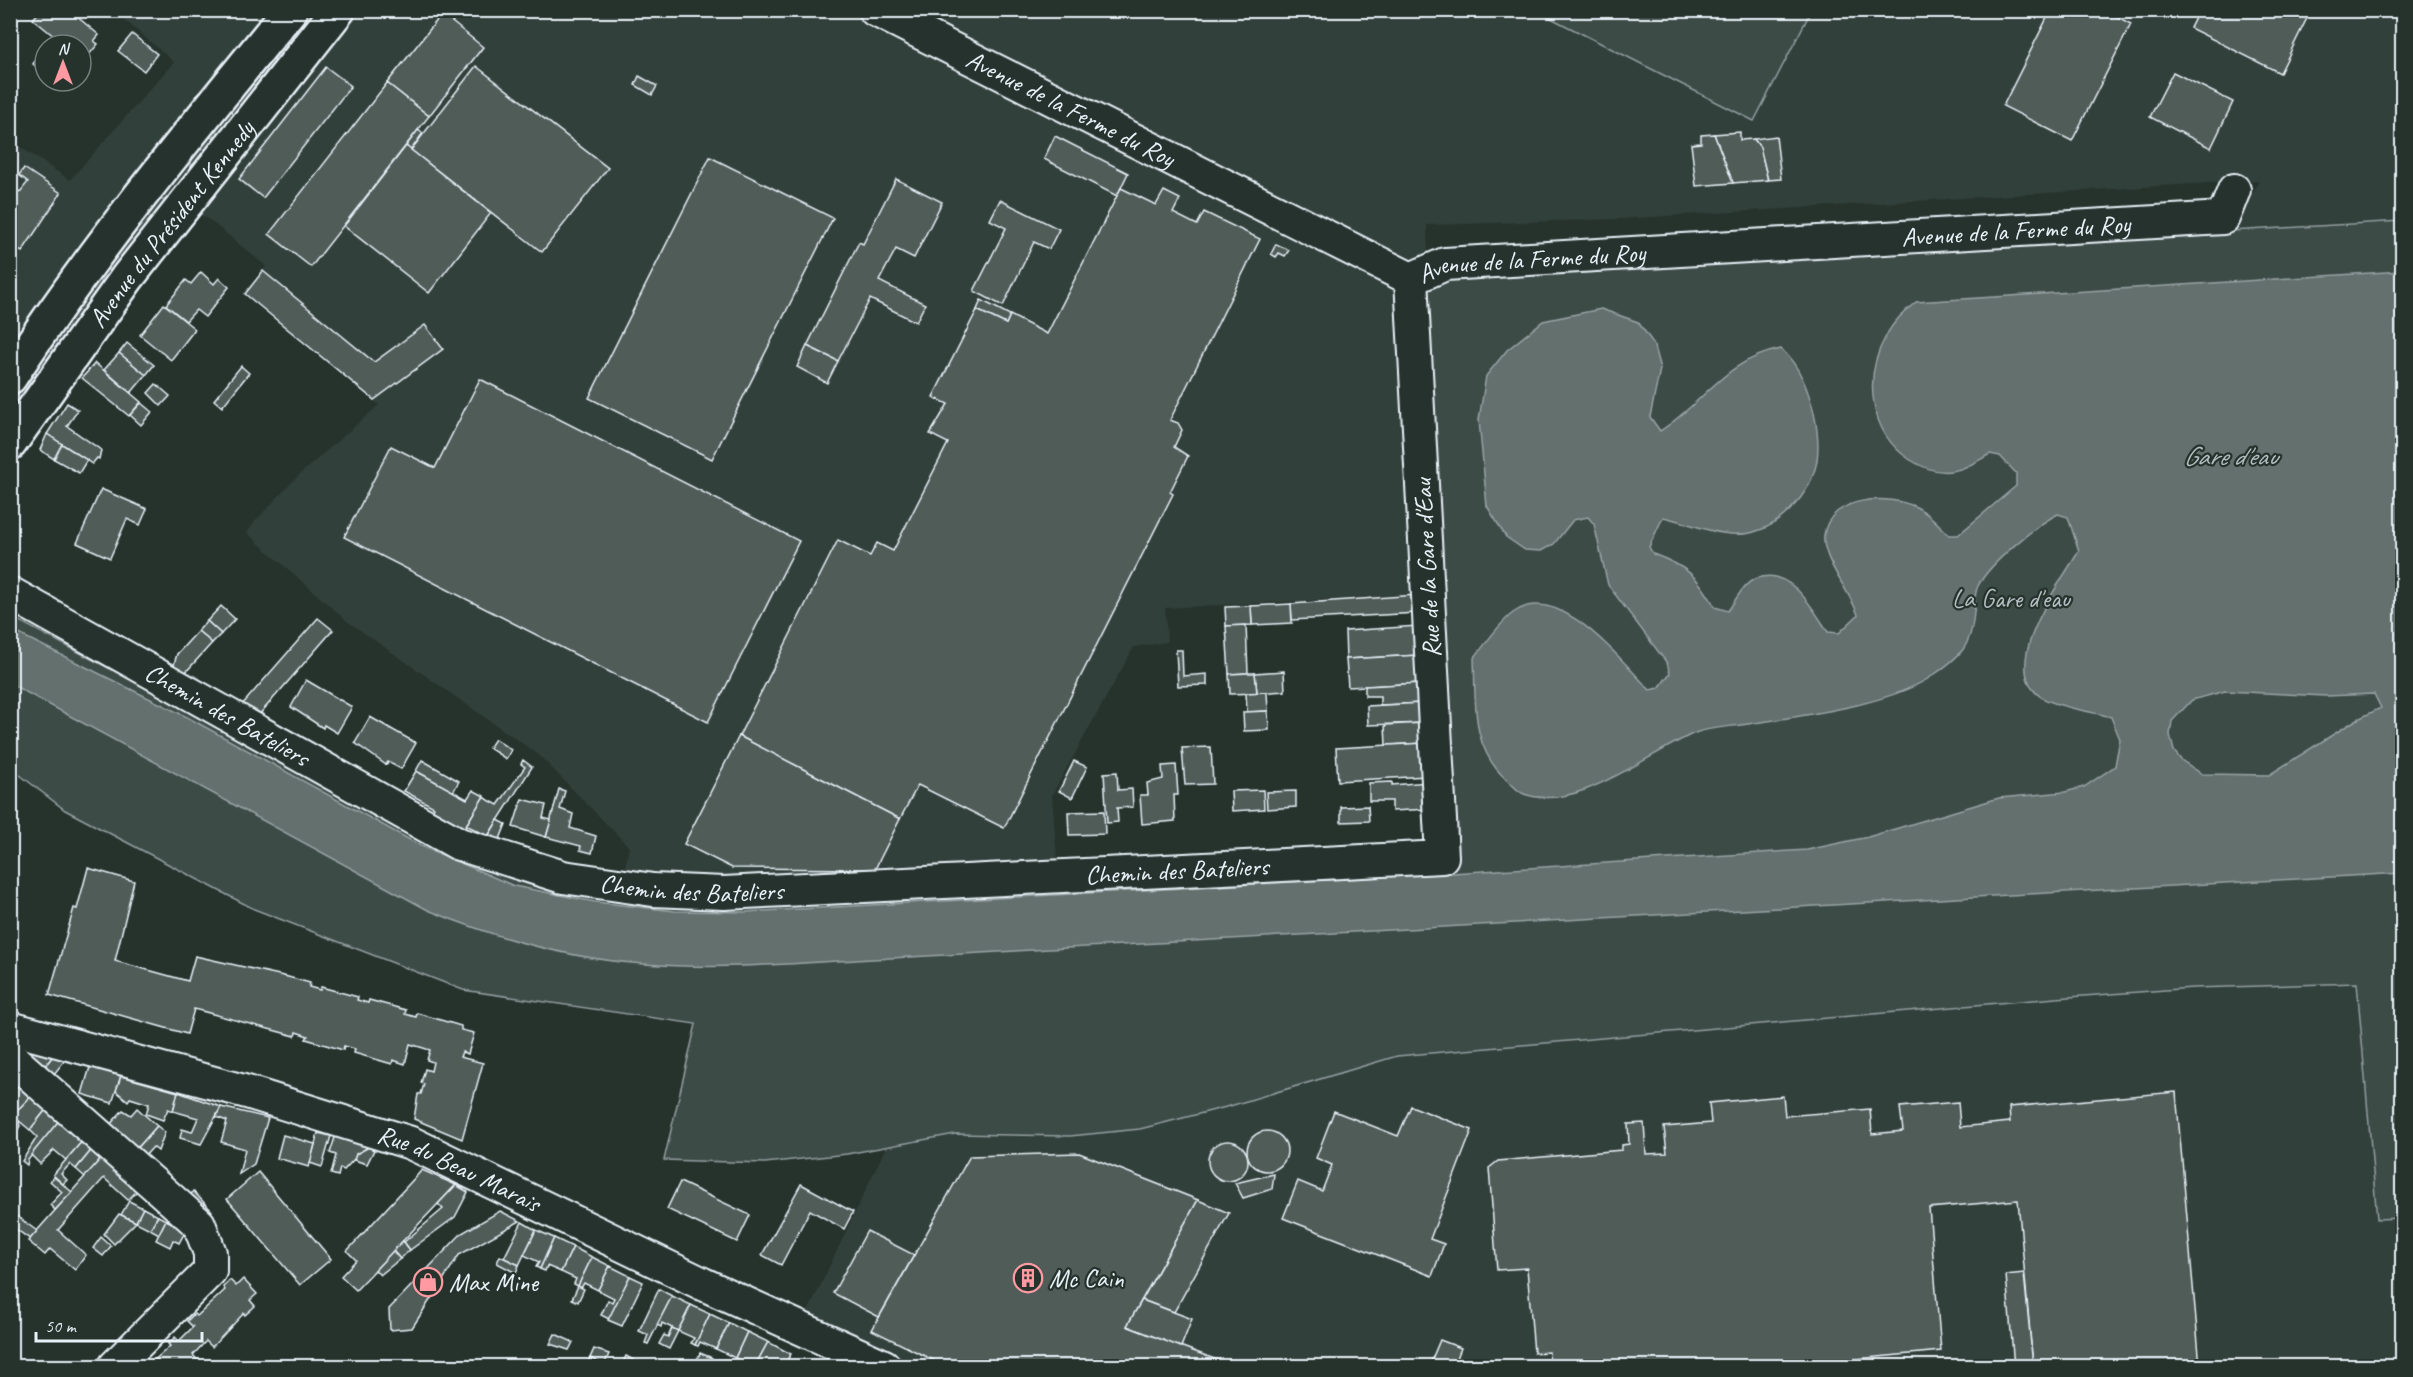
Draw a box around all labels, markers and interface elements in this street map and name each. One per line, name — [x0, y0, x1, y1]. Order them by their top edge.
north arrow — [33, 33, 93, 93]
text: N — [58, 39, 71, 59]
street label: Avenue de la Ferme du Roy — [961, 42, 1182, 175]
street label: Avenue du Président Kennedy — [81, 112, 263, 334]
street label: Avenue de la Ferme du Roy — [1901, 207, 2133, 253]
street label: Avenue de la Ferme du Roy — [1412, 236, 1648, 291]
water label: Gare d'eau — [2183, 439, 2281, 473]
street label: Rue de la Gare d'Eau — [1406, 475, 1448, 659]
park label: La Gare d'eau — [1952, 582, 2071, 615]
street label: Chemin des Bateliers — [139, 655, 317, 775]
street label: Chemin des Bateliers — [1085, 849, 1271, 891]
street label: Chemin des Bateliers — [598, 866, 786, 910]
street label: Rue du Beau Marais — [374, 1117, 548, 1220]
building icon: Mc Cain — [1012, 1262, 1044, 1294]
place label: Mc Cain — [1049, 1262, 1124, 1295]
shop icon: Max Mine — [412, 1266, 444, 1298]
place label: Max Mine — [449, 1266, 540, 1299]
scale bar — [36, 1305, 202, 1343]
text: 50 m — [45, 1315, 78, 1337]

